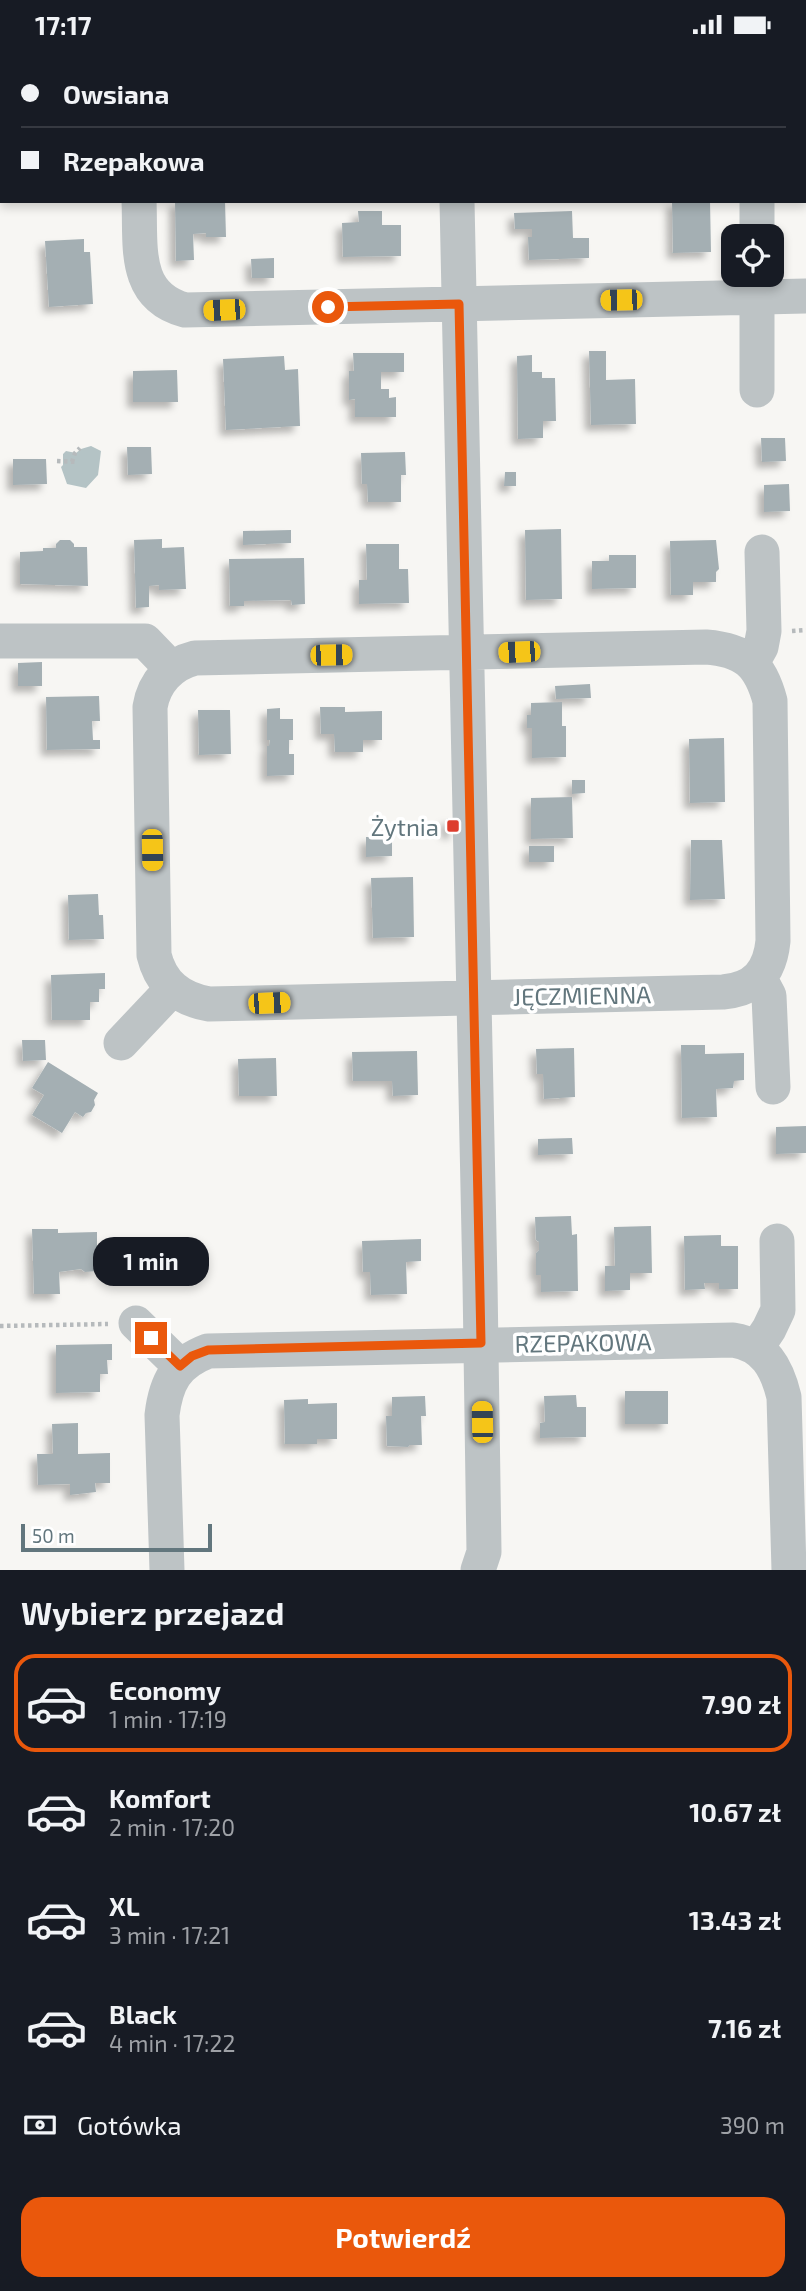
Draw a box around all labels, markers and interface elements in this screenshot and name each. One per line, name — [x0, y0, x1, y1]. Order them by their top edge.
text: 17:17 — [35, 9, 92, 40]
text: Owsiana — [63, 78, 169, 109]
text: Rzepakowa — [63, 145, 205, 176]
map controls — [721, 224, 784, 287]
button: locate — [721, 224, 784, 287]
car — [600, 289, 643, 311]
route start — [312, 291, 344, 323]
car — [203, 299, 246, 321]
car — [498, 641, 541, 663]
car — [310, 644, 353, 666]
place label: Żytnia — [371, 812, 439, 841]
marker: Żytnia — [445, 818, 461, 834]
car — [142, 829, 163, 871]
street label: JĘCZMIENNA — [513, 979, 651, 1011]
car — [248, 992, 291, 1014]
callout: 1 min — [93, 1237, 209, 1285]
text: 1 min — [123, 1247, 179, 1275]
route end — [135, 1322, 167, 1354]
street label: RZEPAKOWA — [514, 1326, 652, 1358]
car — [472, 1401, 493, 1443]
scale bar — [21, 1521, 212, 1553]
text: 50 m — [32, 1524, 75, 1547]
text: Wybierz przejazd — [21, 1593, 284, 1631]
icon: car — [25, 1672, 88, 1735]
text: Economy — [109, 1674, 221, 1705]
text: 7.90 zł — [702, 1688, 781, 1719]
text: 1 min · 17:19 — [109, 1705, 227, 1733]
icon: car — [25, 1780, 88, 1843]
text: Komfort — [109, 1782, 211, 1813]
text: 10.67 zł — [689, 1796, 781, 1827]
text: 2 min · 17:20 — [109, 1813, 235, 1841]
icon: car — [25, 1888, 88, 1951]
text: XL — [109, 1890, 140, 1921]
text: 13.43 zł — [689, 1904, 781, 1935]
text: 3 min · 17:21 — [109, 1921, 230, 1949]
icon: car — [25, 1996, 88, 2059]
text: Black — [109, 1998, 177, 2029]
text: 7.16 zł — [708, 2012, 781, 2043]
text: 4 min · 17:22 — [109, 2029, 235, 2057]
icon: cash — [21, 2106, 59, 2144]
text: Gotówka — [77, 2109, 182, 2140]
text: 390 m — [720, 2111, 785, 2139]
button: Potwierdź — [21, 2197, 785, 2277]

